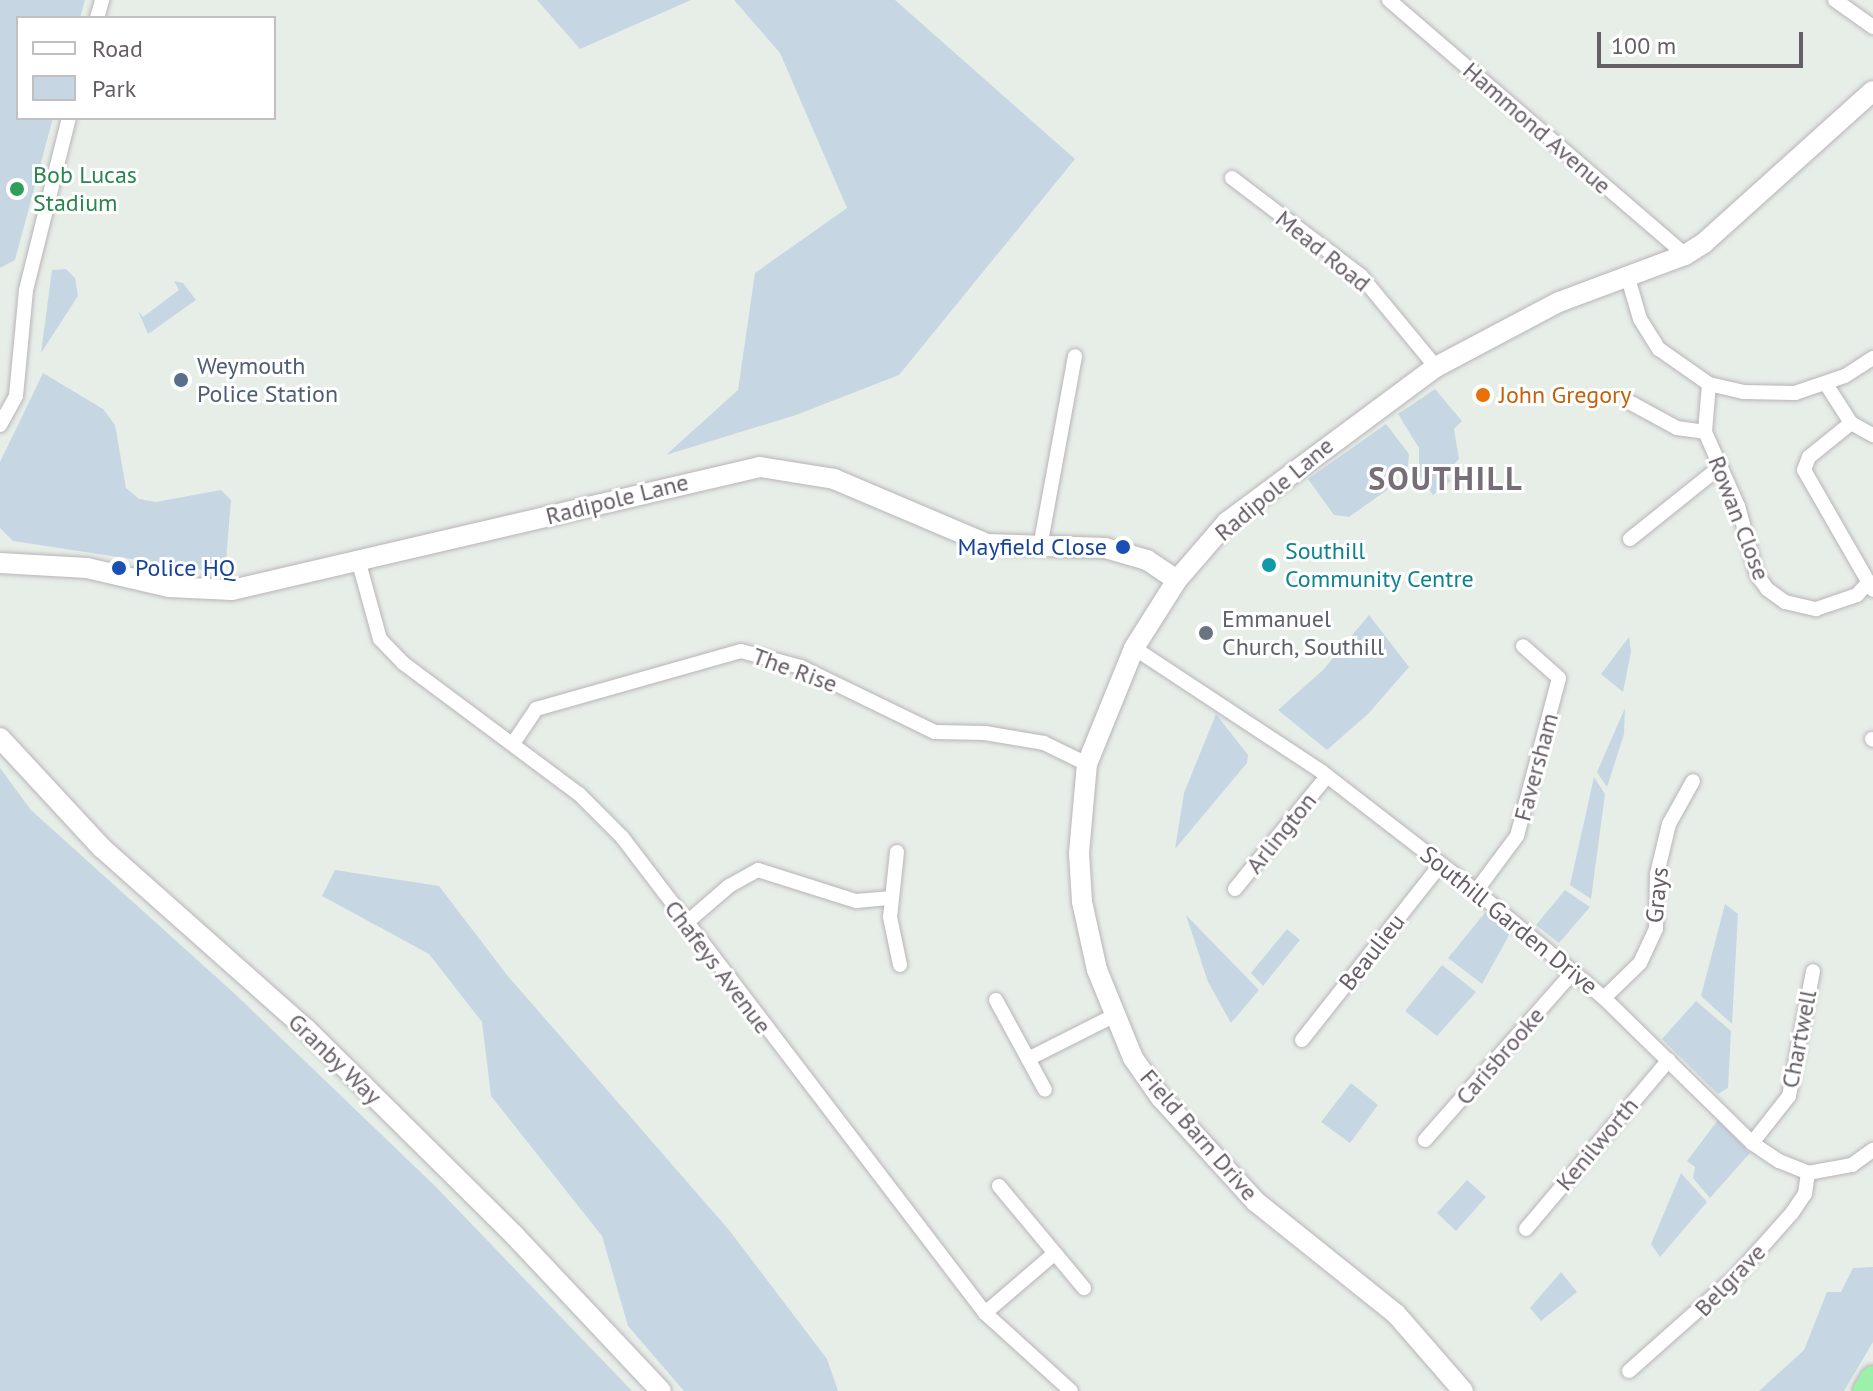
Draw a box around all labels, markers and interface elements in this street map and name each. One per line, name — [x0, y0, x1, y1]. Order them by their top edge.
legend — [16, 16, 276, 120]
scale bar — [1601, 16, 1807, 66]
text: 100 m — [1611, 30, 1676, 61]
text: Road — [92, 33, 143, 64]
street label: Hammond Avenue — [1457, 56, 1617, 200]
text: Park — [92, 73, 136, 104]
place label: Bob Lucas Stadium — [33, 161, 137, 217]
marker: Bob Lucas Stadium — [8, 180, 26, 198]
street label: Mead Road — [1270, 204, 1376, 298]
place label: Weymouth Police Station — [197, 352, 338, 408]
marker: Weymouth Police Station — [172, 371, 190, 389]
place label: John Gregory — [1499, 381, 1631, 409]
marker: John Gregory — [1474, 386, 1492, 404]
street label: Radipole Lane — [1209, 431, 1339, 547]
street label: Rowan Close — [1702, 452, 1776, 584]
district label: SOUTHILL — [1368, 459, 1524, 497]
street label: Radipole Lane — [543, 467, 691, 531]
place label: Mayfield Close — [958, 533, 1107, 561]
place label: Southill Community Centre — [1285, 537, 1475, 593]
marker: Mayfield Close — [1114, 538, 1132, 556]
place label: Police HQ — [135, 554, 235, 582]
marker: Southill Community Centre — [1260, 556, 1278, 574]
marker: Police HQ — [110, 559, 128, 577]
place label: Emmanuel Church, Southill — [1222, 605, 1386, 661]
marker: Emmanuel Church, Southill — [1197, 624, 1215, 642]
street label: The Rise — [749, 641, 841, 699]
street label: Faversham — [1508, 710, 1564, 824]
street label: Arlington — [1240, 787, 1322, 879]
street label: Southill Garden Drive — [1415, 840, 1603, 1000]
street label: Grays — [1640, 866, 1674, 924]
street label: Chafeys Avenue — [658, 894, 778, 1040]
street label: Beaulieu — [1333, 908, 1411, 996]
street label: Chartwell — [1775, 987, 1823, 1091]
street label: Carisbrooke — [1450, 1001, 1550, 1111]
street label: Granby Way — [282, 1007, 388, 1111]
street label: Field Barn Drive — [1134, 1063, 1264, 1207]
street label: Kenilworth — [1550, 1092, 1644, 1196]
street label: Belgrave — [1688, 1238, 1772, 1322]

